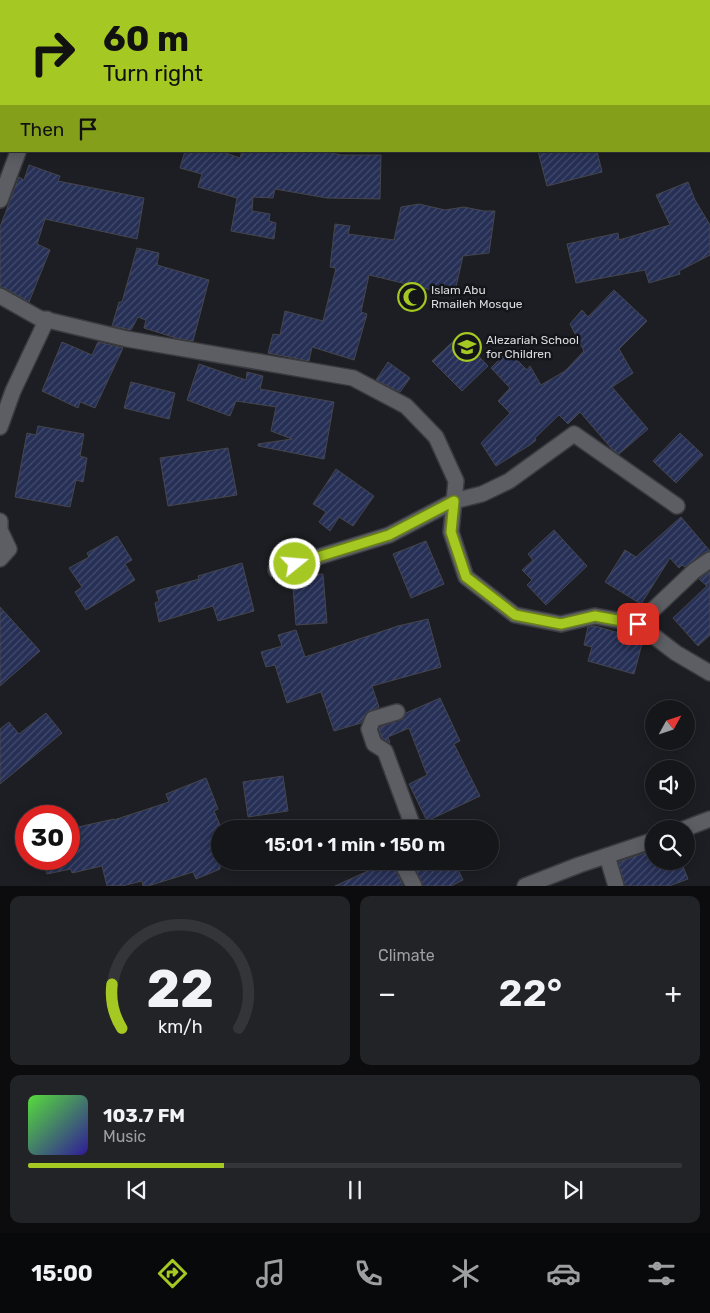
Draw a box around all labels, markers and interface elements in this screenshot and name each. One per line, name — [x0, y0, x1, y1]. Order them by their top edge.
text: 60 m — [103, 18, 189, 60]
icon: right — [20, 20, 85, 85]
text: Turn right — [103, 60, 203, 87]
icon: arrive — [74, 115, 102, 143]
text: Then — [20, 118, 64, 141]
mosque icon: Islam Abu Rmaileh Mosque — [397, 282, 427, 312]
place label: Islam Abu Rmaileh Mosque — [431, 283, 523, 311]
school or university icon: Alezariah School for Children — [452, 332, 482, 362]
place label: Alezariah School for Children — [486, 333, 579, 361]
position arrow — [268, 537, 320, 589]
pin — [617, 603, 659, 645]
icon: arrive — [624, 610, 652, 638]
north arrow — [645, 700, 695, 750]
map controls — [645, 700, 695, 870]
button: sound — [645, 760, 695, 810]
speed limit sign: 30 — [15, 805, 80, 870]
button: search — [645, 820, 695, 870]
text: 15:01 · 1 min · 150 m — [265, 833, 445, 856]
text: Climate — [378, 946, 435, 965]
text: 22 — [146, 958, 214, 1020]
text: 22° — [499, 970, 562, 1016]
text: − — [378, 977, 396, 1010]
text: + — [665, 977, 682, 1010]
text: km/h — [158, 1016, 202, 1037]
text: 103.7 FM — [103, 1104, 185, 1127]
text: Music — [103, 1127, 146, 1146]
icon: previous — [123, 1176, 151, 1204]
icon: pause — [341, 1176, 369, 1204]
icon: next — [559, 1176, 587, 1204]
icon: directions — [155, 1256, 190, 1291]
icon: music — [253, 1256, 288, 1291]
icon: phone — [351, 1256, 386, 1291]
icon: climate — [448, 1256, 483, 1291]
icon: car — [546, 1256, 581, 1291]
icon: filters — [644, 1256, 679, 1291]
text: 15:00 — [31, 1260, 93, 1287]

